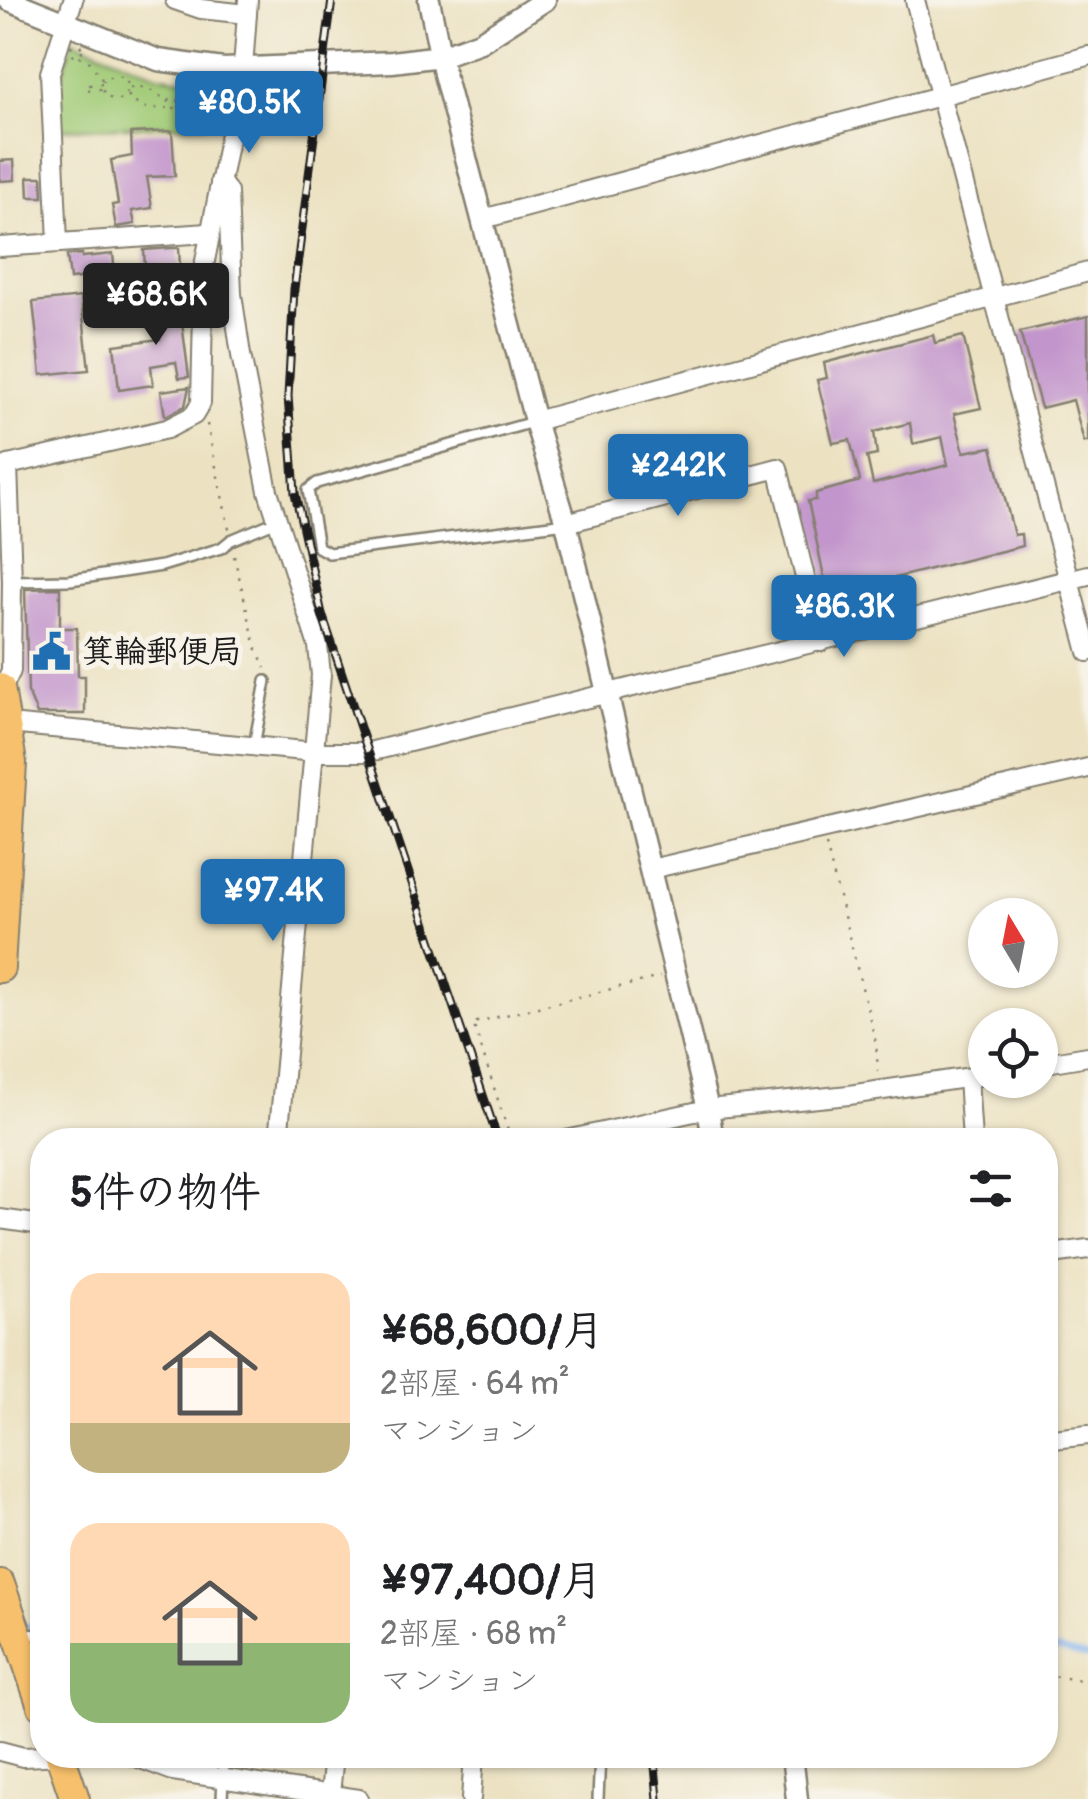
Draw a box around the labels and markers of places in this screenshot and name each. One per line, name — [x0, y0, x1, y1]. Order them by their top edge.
pin: ¥80.5K — [168, 71, 330, 156]
pin: ¥68.6K — [75, 263, 237, 348]
pin: ¥242K — [608, 434, 748, 519]
pin: ¥86.3K — [763, 575, 925, 660]
public building icon: 箕輪郵便局 — [31, 631, 73, 673]
place label: 箕輪郵便局 — [82, 632, 242, 672]
pin: ¥97.4K — [192, 859, 354, 944]

